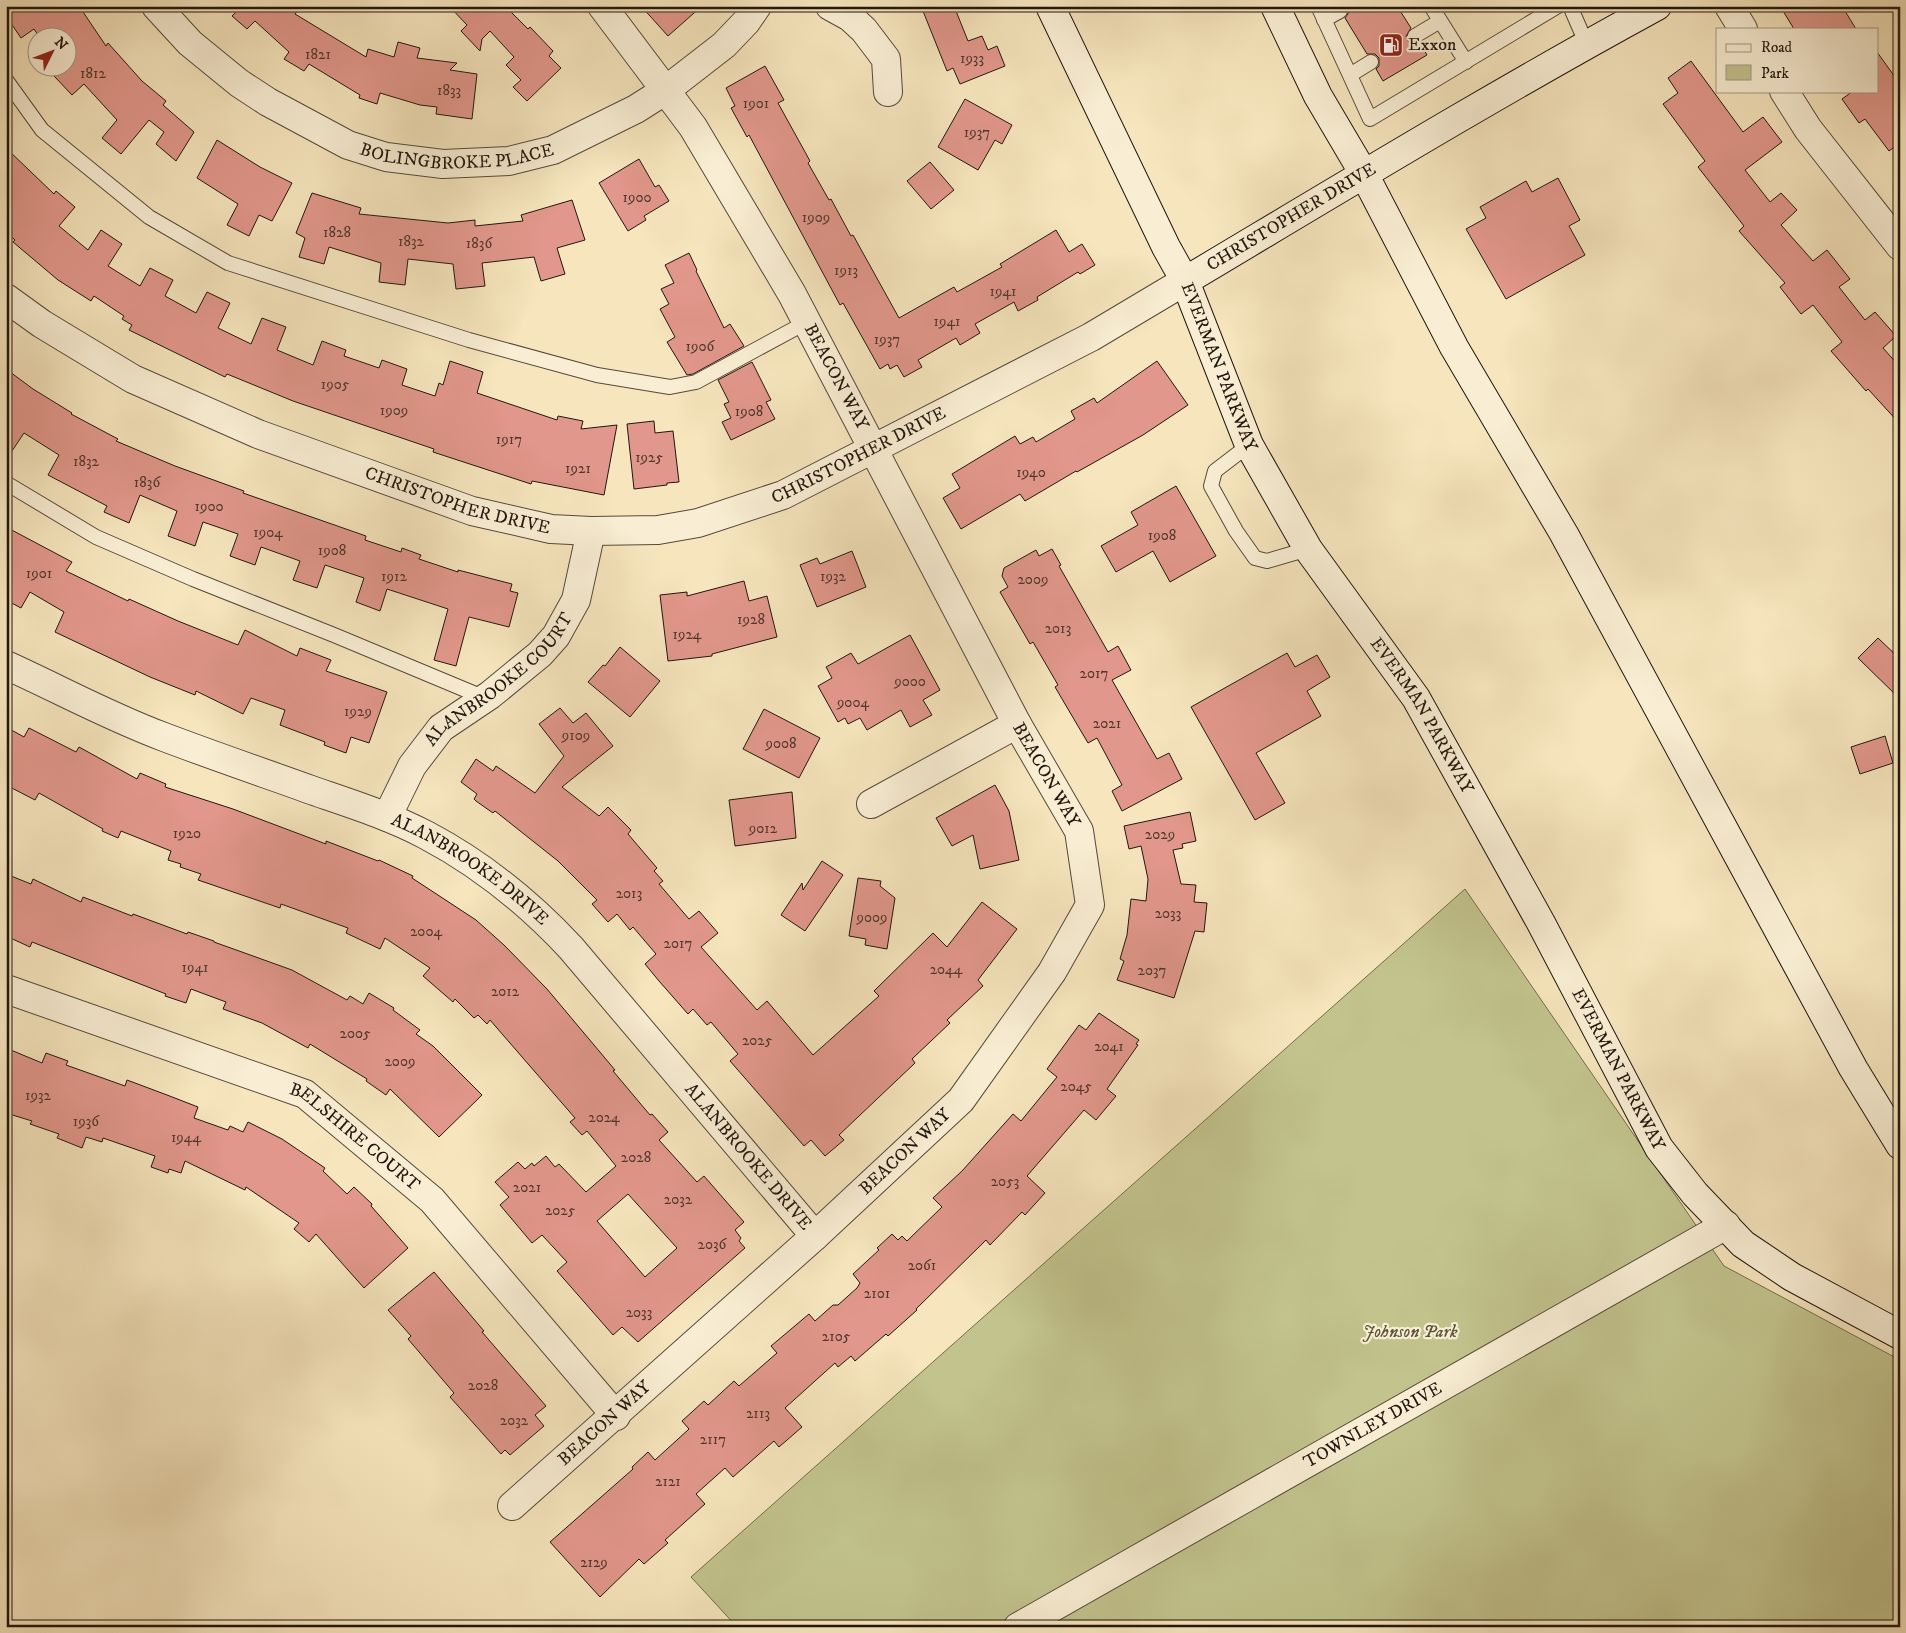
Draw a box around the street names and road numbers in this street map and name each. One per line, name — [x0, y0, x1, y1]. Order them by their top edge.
street label: BOLINGBROKE PLACE — [357, 138, 556, 175]
street label: CHRISTOPHER DRIVE — [1203, 158, 1380, 276]
street label: EVERMAN PARKWAY — [1176, 280, 1262, 457]
street label: BEACON WAY — [799, 320, 873, 434]
street label: CHRISTOPHER DRIVE — [769, 402, 950, 509]
street label: CHRISTOPHER DRIVE — [362, 462, 553, 540]
street label: ALANBROOKE COURT — [420, 608, 578, 751]
street label: EVERMAN PARKWAY — [1365, 633, 1478, 798]
street label: BEACON WAY — [1007, 719, 1085, 832]
street label: ALANBROOKE DRIVE — [388, 809, 553, 930]
street label: EVERMAN PARKWAY — [1566, 985, 1670, 1155]
street label: BELSHIRE COURT — [286, 1078, 424, 1196]
street label: ALANBROOKE DRIVE — [680, 1079, 816, 1235]
street label: BEACON WAY — [855, 1104, 956, 1200]
street label: BEACON WAY — [554, 1376, 656, 1471]
street label: TOWNLEY DRIVE — [1300, 1378, 1446, 1473]

